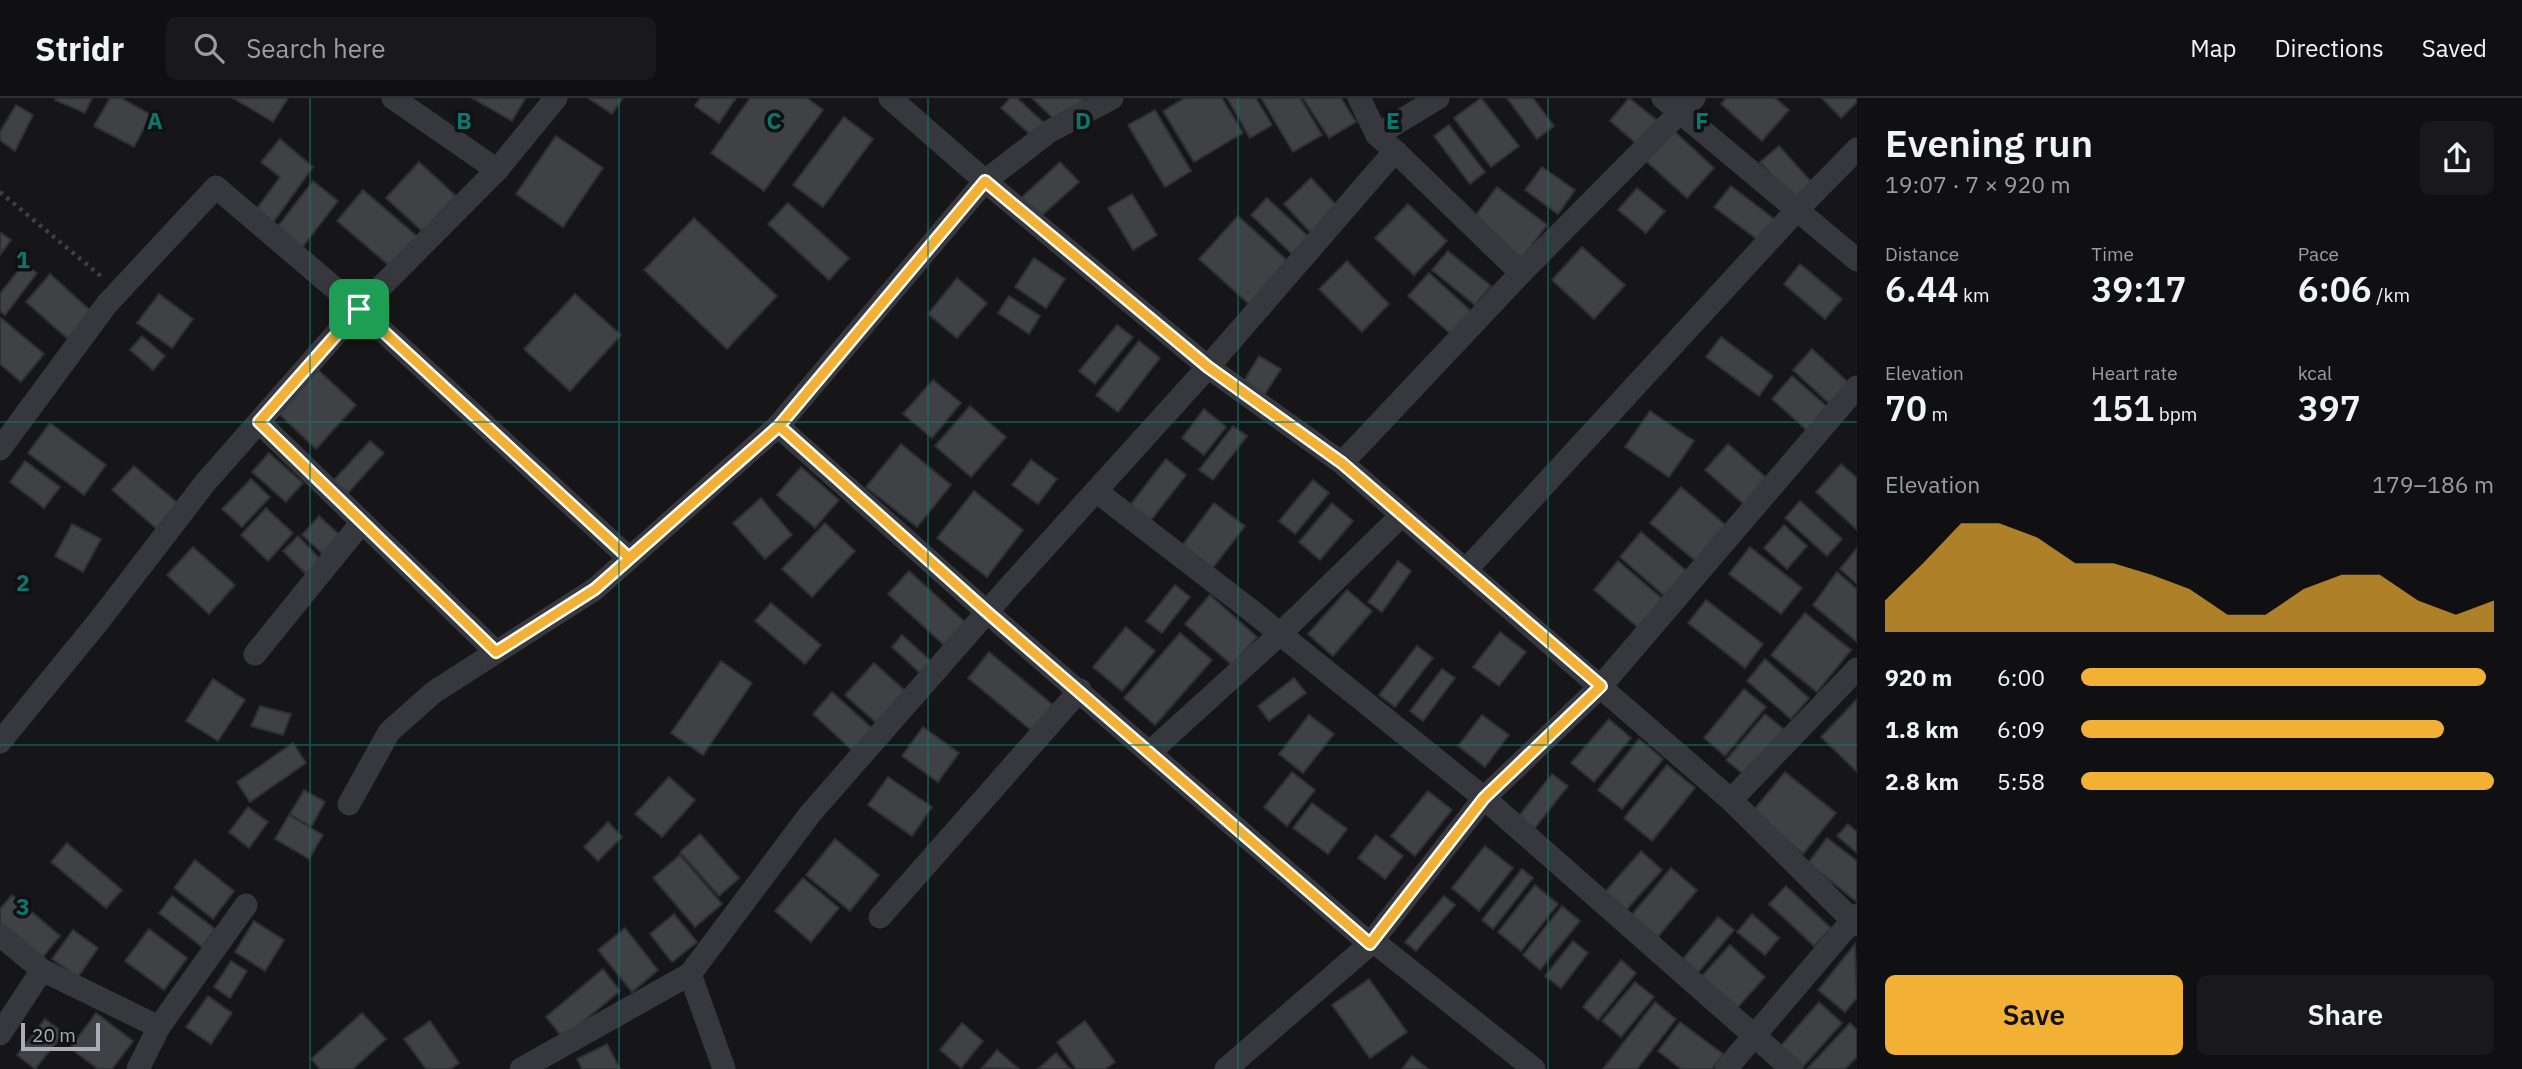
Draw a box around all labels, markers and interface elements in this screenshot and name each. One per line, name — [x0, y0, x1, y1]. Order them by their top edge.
search box — [166, 17, 656, 80]
text: Stridr — [35, 27, 124, 70]
icon: search — [190, 29, 228, 67]
text: Search here — [246, 31, 386, 65]
text: Map — [2190, 32, 2236, 64]
text: Directions — [2274, 32, 2384, 64]
text: Saved — [2422, 32, 2487, 64]
text: A — [147, 105, 163, 135]
text: B — [456, 105, 472, 135]
text: C — [767, 105, 782, 135]
text: D — [1075, 105, 1091, 135]
text: E — [1386, 105, 1400, 135]
text: F — [1695, 105, 1709, 135]
text: Evening run — [1885, 118, 2093, 167]
button: share — [2420, 121, 2494, 195]
text: 19:07 · 7 × 920 m — [1885, 169, 2071, 199]
text: Distance — [1885, 242, 1959, 266]
text: Time — [2091, 242, 2134, 266]
text: Pace — [2298, 242, 2339, 266]
text: 1 — [16, 244, 30, 274]
text: 6.44 — [1885, 266, 1958, 312]
text: 39:17 — [2091, 266, 2187, 312]
text: 6:06 — [2298, 266, 2372, 312]
pin — [329, 279, 389, 339]
text: km — [1958, 283, 1990, 307]
text: /km — [2372, 283, 2410, 307]
icon: arrive — [340, 290, 378, 328]
text: Elevation — [1885, 361, 1964, 385]
text: Heart rate — [2091, 361, 2178, 385]
text: kcal — [2298, 361, 2332, 385]
text: 70 — [1885, 385, 1927, 431]
text: 151 — [2091, 385, 2154, 431]
text: 397 — [2298, 385, 2361, 431]
text: m — [1927, 402, 1948, 426]
text: bpm — [2154, 402, 2197, 426]
text: Elevation — [1885, 469, 1980, 499]
text: 179–186 m — [2372, 469, 2494, 499]
text: 2 — [16, 567, 30, 597]
text: 920 m — [1885, 662, 1952, 692]
text: 6:00 — [1997, 662, 2045, 692]
text: 1.8 km — [1885, 714, 1959, 744]
text: 6:09 — [1997, 714, 2045, 744]
text: 2.8 km — [1885, 766, 1959, 796]
text: 5:58 — [1997, 766, 2045, 796]
text: 3 — [16, 891, 30, 921]
button: Save — [1885, 975, 2183, 1055]
button: Share — [2197, 975, 2494, 1055]
scale bar — [21, 1020, 100, 1052]
text: 20 m — [32, 1023, 76, 1047]

